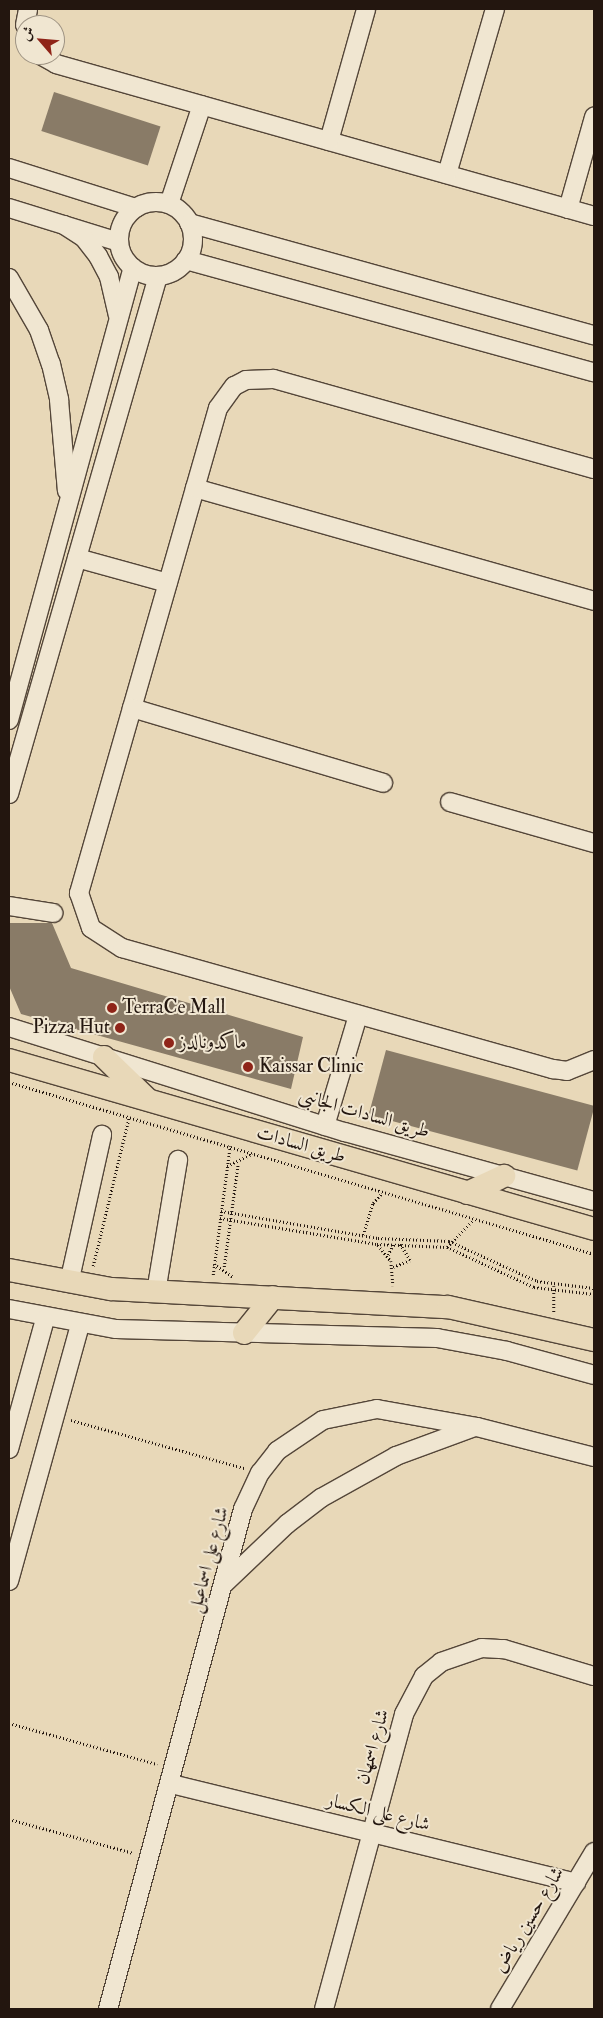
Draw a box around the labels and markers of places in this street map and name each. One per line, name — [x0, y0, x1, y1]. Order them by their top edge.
place label: TerraCe Mall — [122, 997, 225, 1019]
marker: TerraCe Mall — [106, 1002, 118, 1014]
place label: Pizza Hut — [32, 1017, 110, 1039]
marker: Pizza Hut — [114, 1022, 126, 1034]
place label: ماكدونالدز — [179, 1032, 246, 1054]
marker: ماكدونالدز — [163, 1037, 175, 1049]
place label: Kaissar Clinic — [259, 1056, 363, 1078]
marker: Kaissar Clinic — [241, 1060, 255, 1074]

